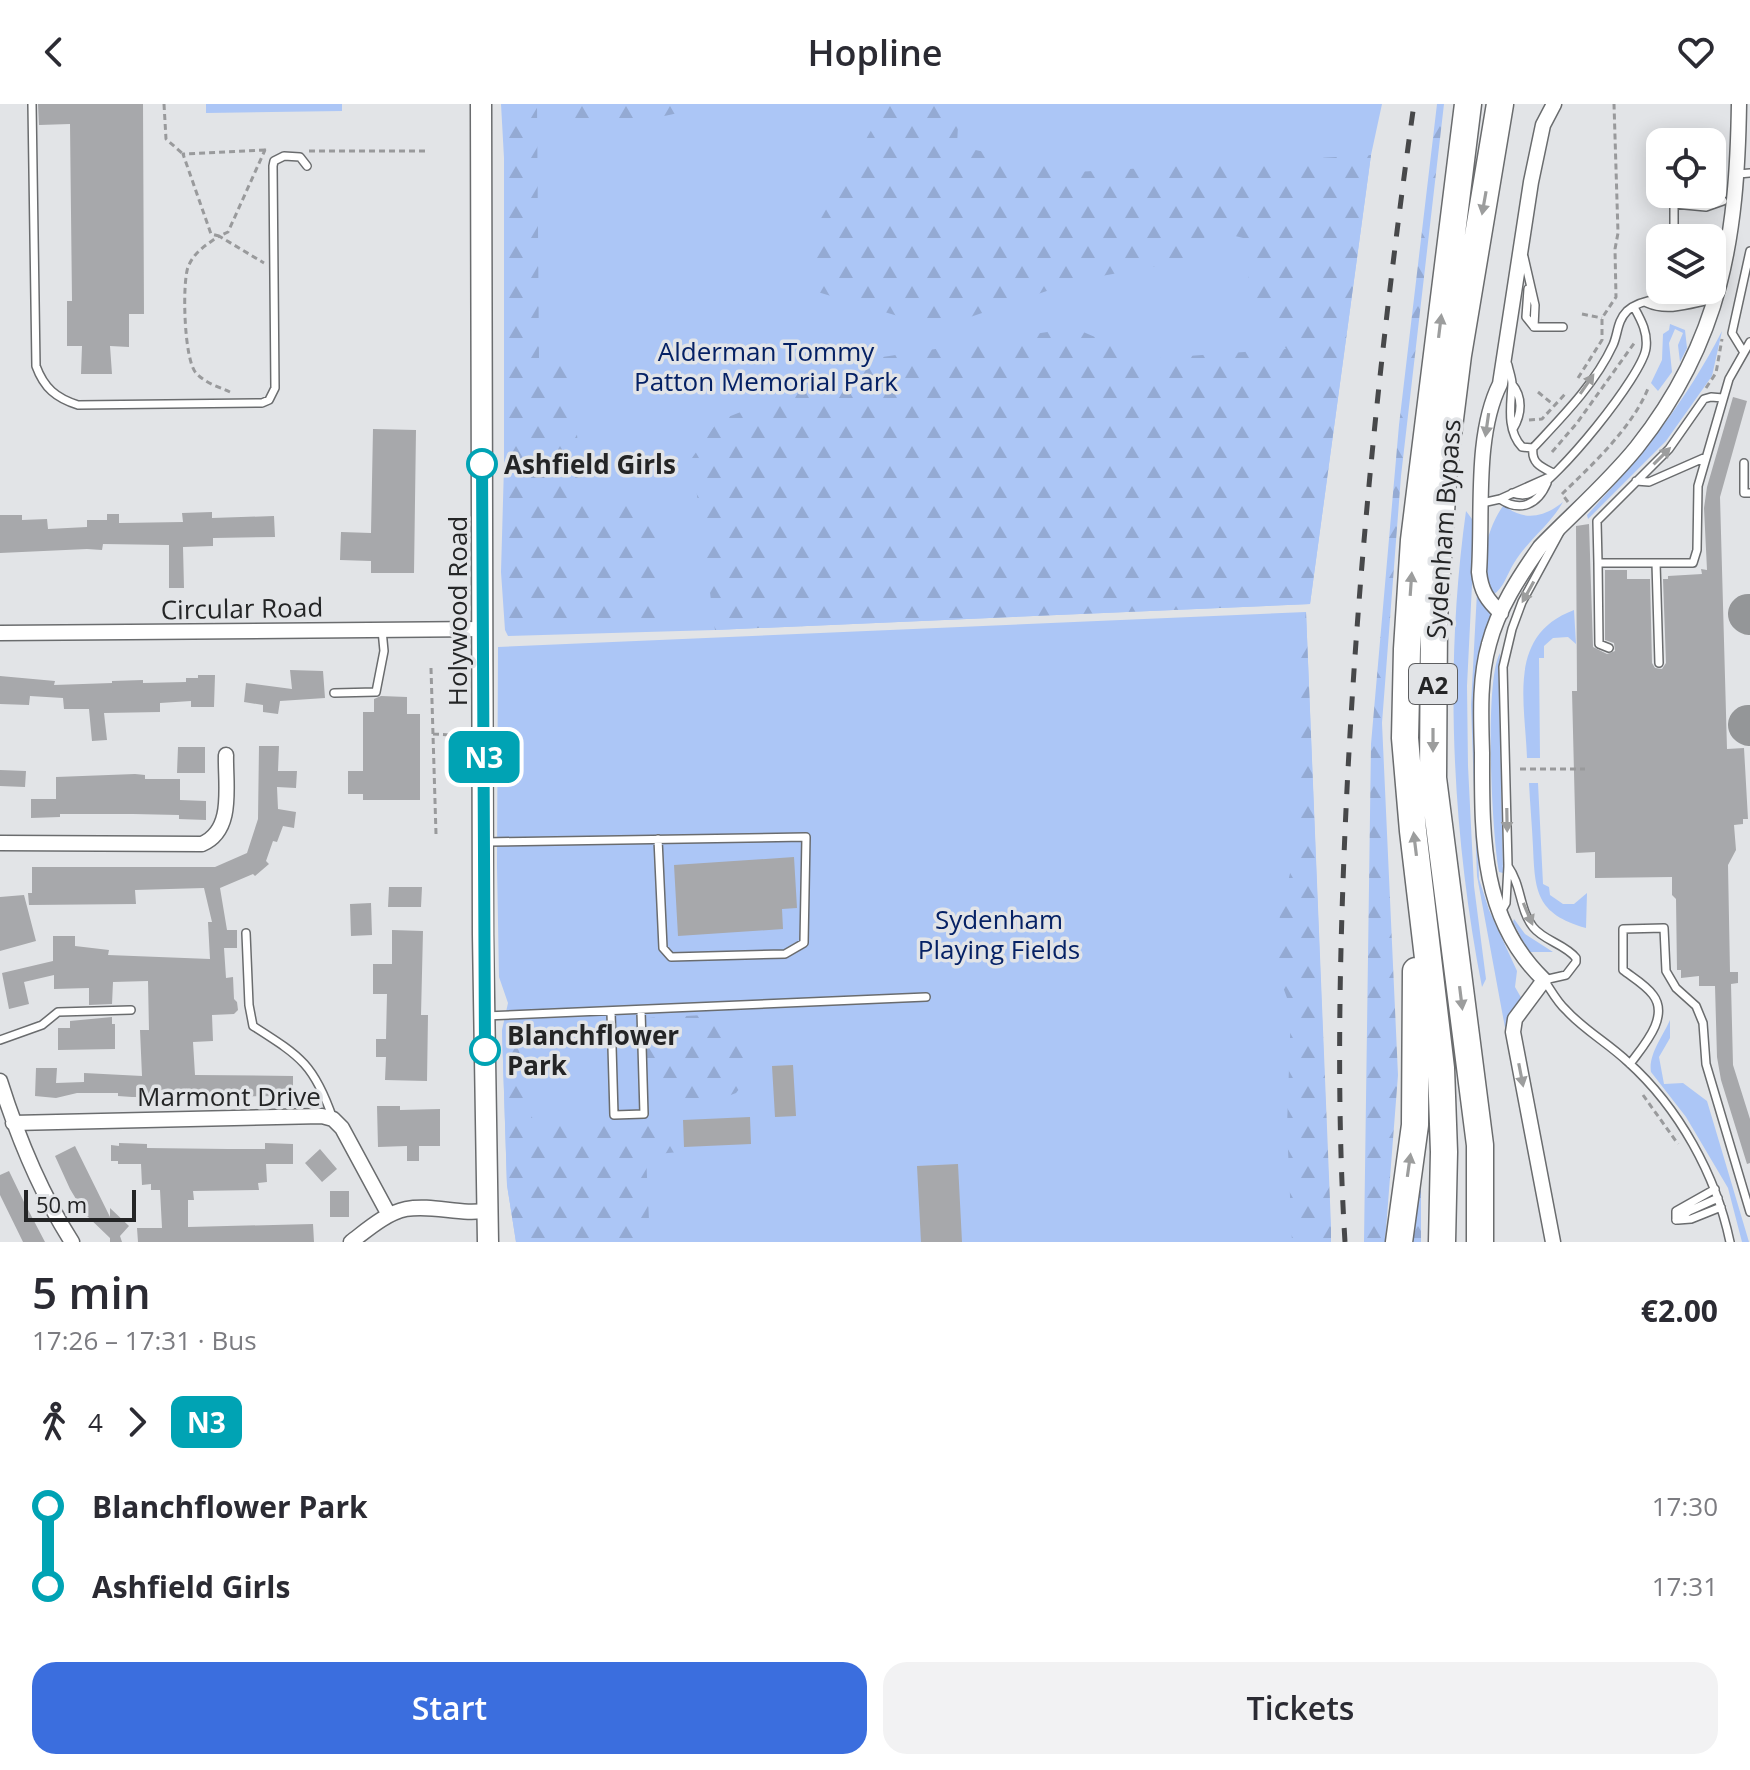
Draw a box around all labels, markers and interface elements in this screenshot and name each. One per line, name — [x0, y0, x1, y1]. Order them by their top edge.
text: Hopline — [807, 28, 943, 77]
icon: back — [32, 30, 76, 74]
icon: heart — [1674, 30, 1718, 74]
map controls — [1646, 128, 1726, 304]
button: locate — [1646, 128, 1726, 208]
one-way arrow — [1478, 191, 1490, 216]
button: layers — [1646, 224, 1726, 304]
one-way arrow — [1434, 313, 1447, 338]
park label: Alderman Tommy Patton Memorial Park — [634, 333, 898, 399]
one-way arrow — [1579, 374, 1594, 395]
one-way arrow — [1481, 413, 1494, 438]
street label: Sydenham Bypass — [1417, 418, 1469, 640]
place label: Ashfield Girls — [504, 446, 676, 482]
one-way arrow — [1652, 447, 1670, 466]
marker: Ashfield Girls — [467, 449, 497, 479]
street label: Holywood Road — [439, 516, 475, 706]
one-way arrow — [1405, 571, 1418, 596]
one-way arrow — [1521, 581, 1535, 603]
street label: Circular Road — [160, 589, 324, 627]
road number: A2 — [1409, 664, 1457, 704]
one-way arrow — [1427, 728, 1439, 753]
line badge: N3 — [448, 731, 520, 783]
text: N3 — [465, 738, 503, 776]
one-way arrow — [1501, 808, 1513, 833]
one-way arrow — [1408, 831, 1421, 856]
park label: Sydenham Playing Fields — [918, 901, 1080, 967]
one-way arrow — [1521, 902, 1534, 926]
one-way arrow — [1455, 986, 1468, 1011]
place label: Blanchflower Park — [507, 1017, 679, 1083]
marker: Blanchflower Park — [470, 1035, 500, 1065]
one-way arrow — [1516, 1063, 1528, 1088]
street label: Marmont Drive — [137, 1078, 321, 1114]
one-way arrow — [1403, 1152, 1416, 1177]
scale bar — [24, 1186, 136, 1222]
text: 50 m — [36, 1189, 87, 1219]
text: 5 min — [32, 1262, 151, 1322]
text: €2.00 — [1641, 1290, 1718, 1331]
text: 17:26 – 17:31 · Bus — [32, 1322, 257, 1358]
icon: walk — [32, 1400, 76, 1444]
icon: forward — [115, 1400, 159, 1444]
text: N3 — [187, 1403, 226, 1441]
text: 4 — [88, 1404, 103, 1440]
text: Blanchflower Park — [92, 1486, 368, 1527]
text: 17:30 — [1652, 1488, 1718, 1524]
text: Ashfield Girls — [92, 1566, 290, 1607]
text: 17:31 — [1652, 1568, 1718, 1604]
button: Start — [32, 1662, 867, 1754]
button: Tickets — [883, 1662, 1718, 1754]

